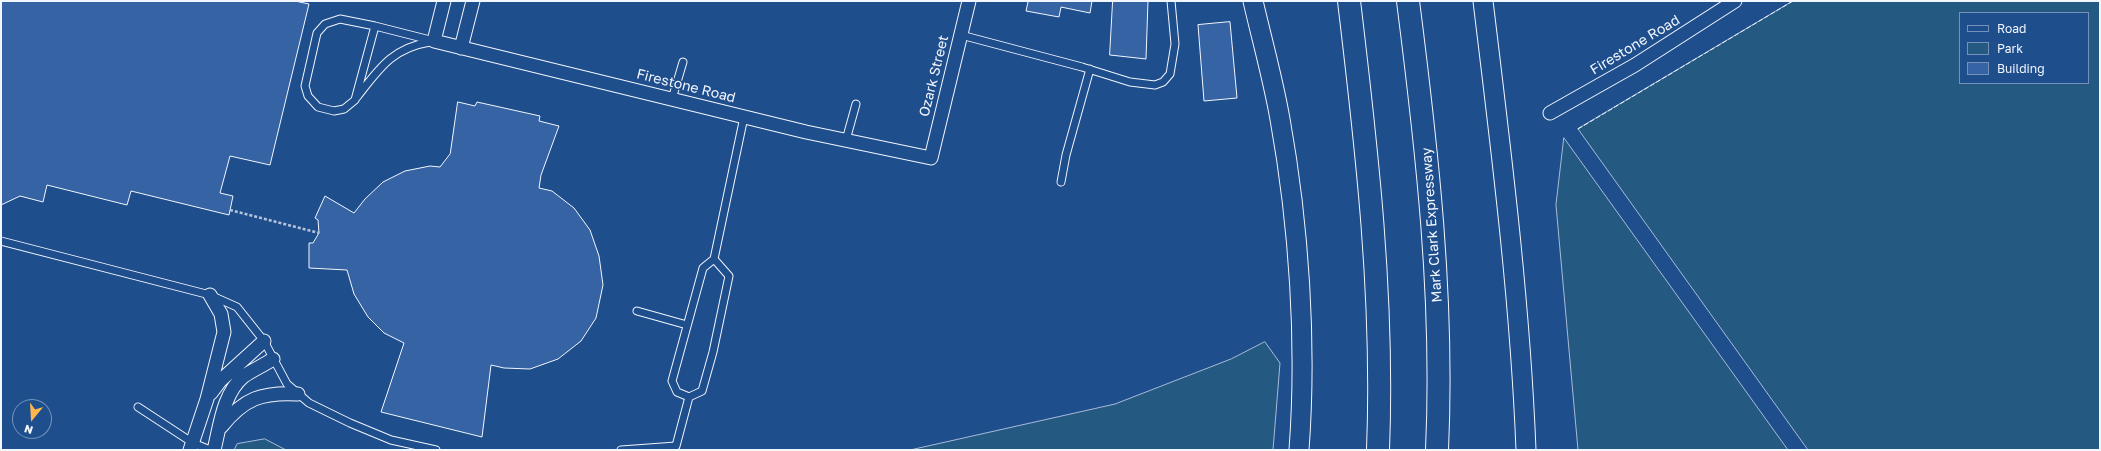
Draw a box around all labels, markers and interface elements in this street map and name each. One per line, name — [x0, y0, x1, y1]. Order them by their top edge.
street label: Firestone Road — [1587, 12, 1683, 78]
legend — [1959, 12, 2089, 84]
text: Road — [1997, 21, 2026, 36]
street label: Ozark Street — [916, 33, 952, 119]
text: Park — [1997, 41, 2023, 56]
text: Building — [1997, 61, 2045, 76]
street label: Firestone Road — [635, 66, 737, 106]
street label: Mark Clark Expressway — [1418, 147, 1446, 303]
north arrow — [12, 399, 52, 439]
text: N — [22, 422, 34, 437]

